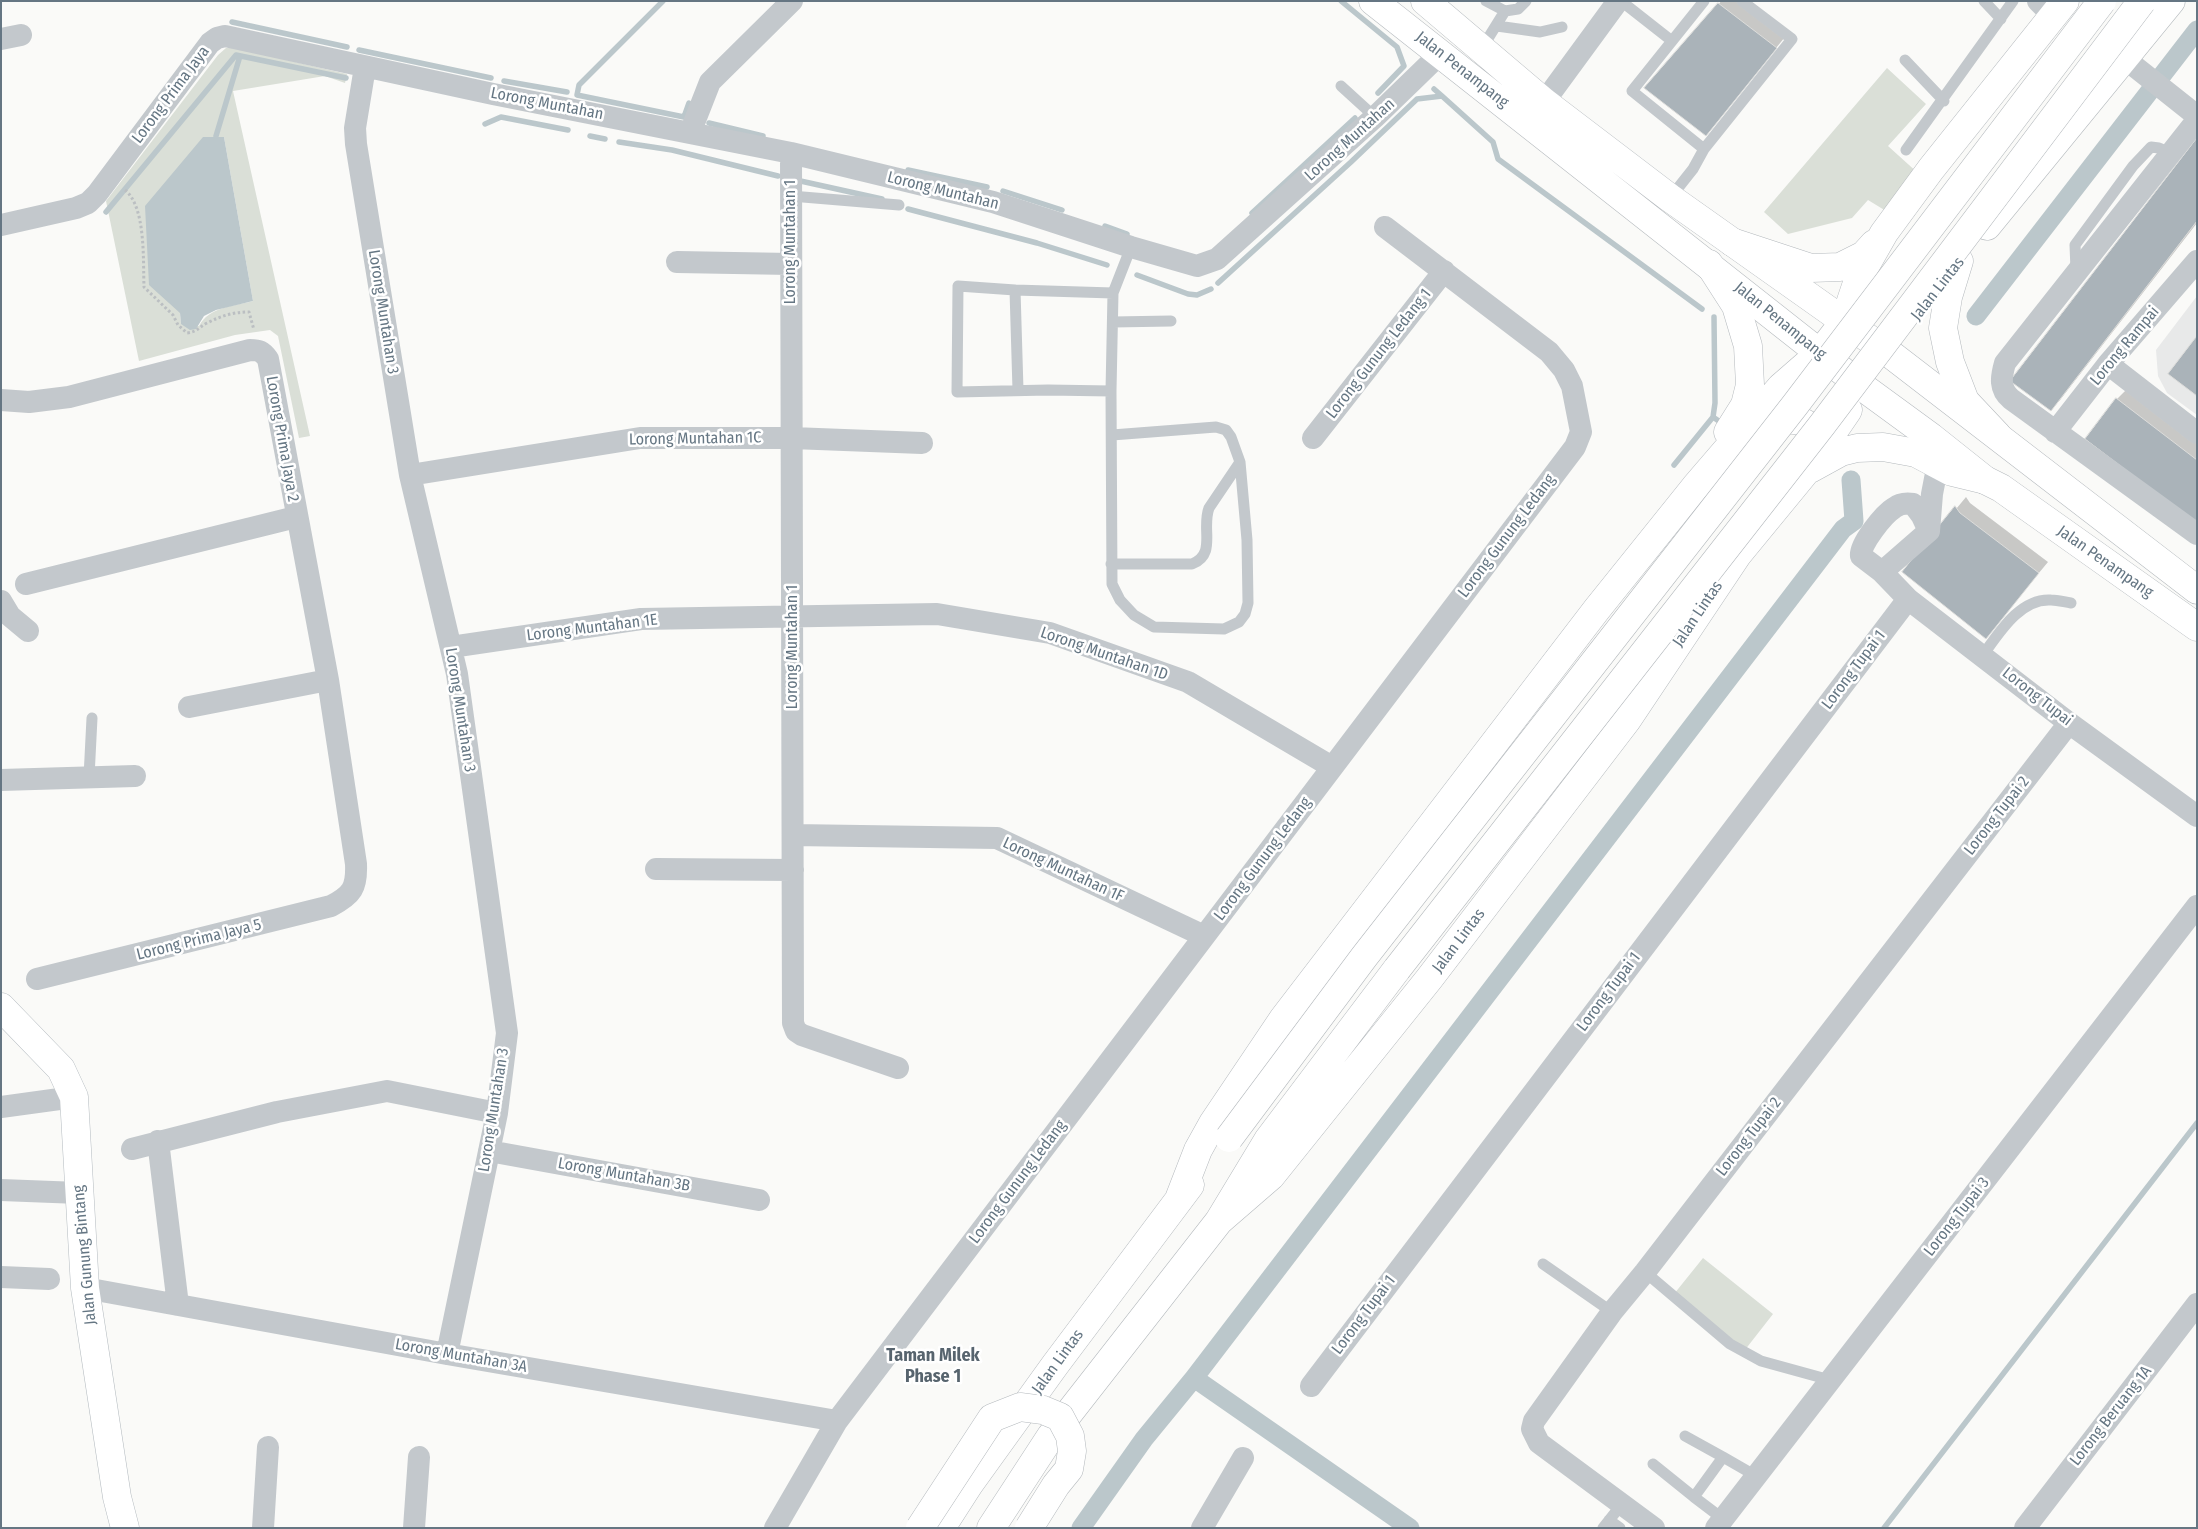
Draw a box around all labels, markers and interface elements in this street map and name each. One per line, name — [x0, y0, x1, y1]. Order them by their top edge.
street label: Jalan Penampang — [1412, 28, 1512, 112]
street label: Lorong Prima Jaya — [128, 43, 214, 147]
street label: Lorong Muntahan — [489, 84, 605, 124]
street label: Lorong Muntahan — [1301, 95, 1399, 185]
street label: Lorong Muntahan — [885, 168, 1001, 214]
street label: Lorong Muntahan 1 — [781, 180, 801, 304]
street label: Lorong Muntahan 3 — [364, 249, 402, 375]
street label: Jalan Lintas — [1907, 253, 1969, 325]
street label: Jalan Penampang — [1730, 278, 1830, 364]
street label: Lorong Gunung Ledang 1 — [1322, 285, 1436, 423]
street label: Lorong Rampai — [2086, 303, 2164, 389]
street label: Lorong Prima Jaya 2 — [261, 375, 303, 503]
street label: Lorong Muntahan 1C — [629, 428, 761, 450]
street label: Lorong Gunung Ledang — [1454, 471, 1560, 601]
street label: Jalan Penampang — [2053, 522, 2157, 602]
street label: Jalan Lintas — [1669, 577, 1727, 651]
street label: Lorong Muntahan 1 — [783, 585, 803, 709]
street label: Lorong Muntahan 1E — [525, 610, 659, 646]
street label: Lorong Muntahan 1D — [1038, 623, 1170, 685]
street label: Lorong Tupai 1 — [1818, 627, 1890, 713]
street label: Lorong Muntahan 3 — [441, 647, 479, 773]
street label: Lorong Tupai — [1998, 664, 2076, 730]
street label: Lorong Tupai 2 — [1960, 773, 2034, 859]
street label: Lorong Gunung Ledang — [1210, 794, 1316, 924]
street label: Lorong Muntahan 1F — [999, 834, 1127, 906]
street label: Jalan Lintas — [1429, 905, 1489, 977]
street label: Lorong Prima Jaya 5 — [135, 915, 263, 965]
street label: Lorong Tupai 1 — [1573, 949, 1645, 1035]
street label: Lorong Muntahan 3 — [475, 1047, 513, 1173]
street label: Lorong Tupai 2 — [1712, 1094, 1786, 1180]
street label: Lorong Gunung Ledang — [965, 1117, 1071, 1247]
street label: Lorong Muntahan 3B — [556, 1154, 692, 1196]
street label: Lorong Tupai 3 — [1920, 1174, 1994, 1260]
street label: Jalan Gunung Bintang — [69, 1184, 101, 1326]
street label: Lorong Tupai 1 — [1328, 1272, 1400, 1358]
street label: Jalan Lintas — [1028, 1326, 1088, 1398]
street label: Lorong Muntahan 3A — [394, 1335, 528, 1377]
district label: Taman Milek Phase 1 — [886, 1345, 980, 1388]
street label: Lorong Beruang 1A — [2066, 1362, 2156, 1470]

